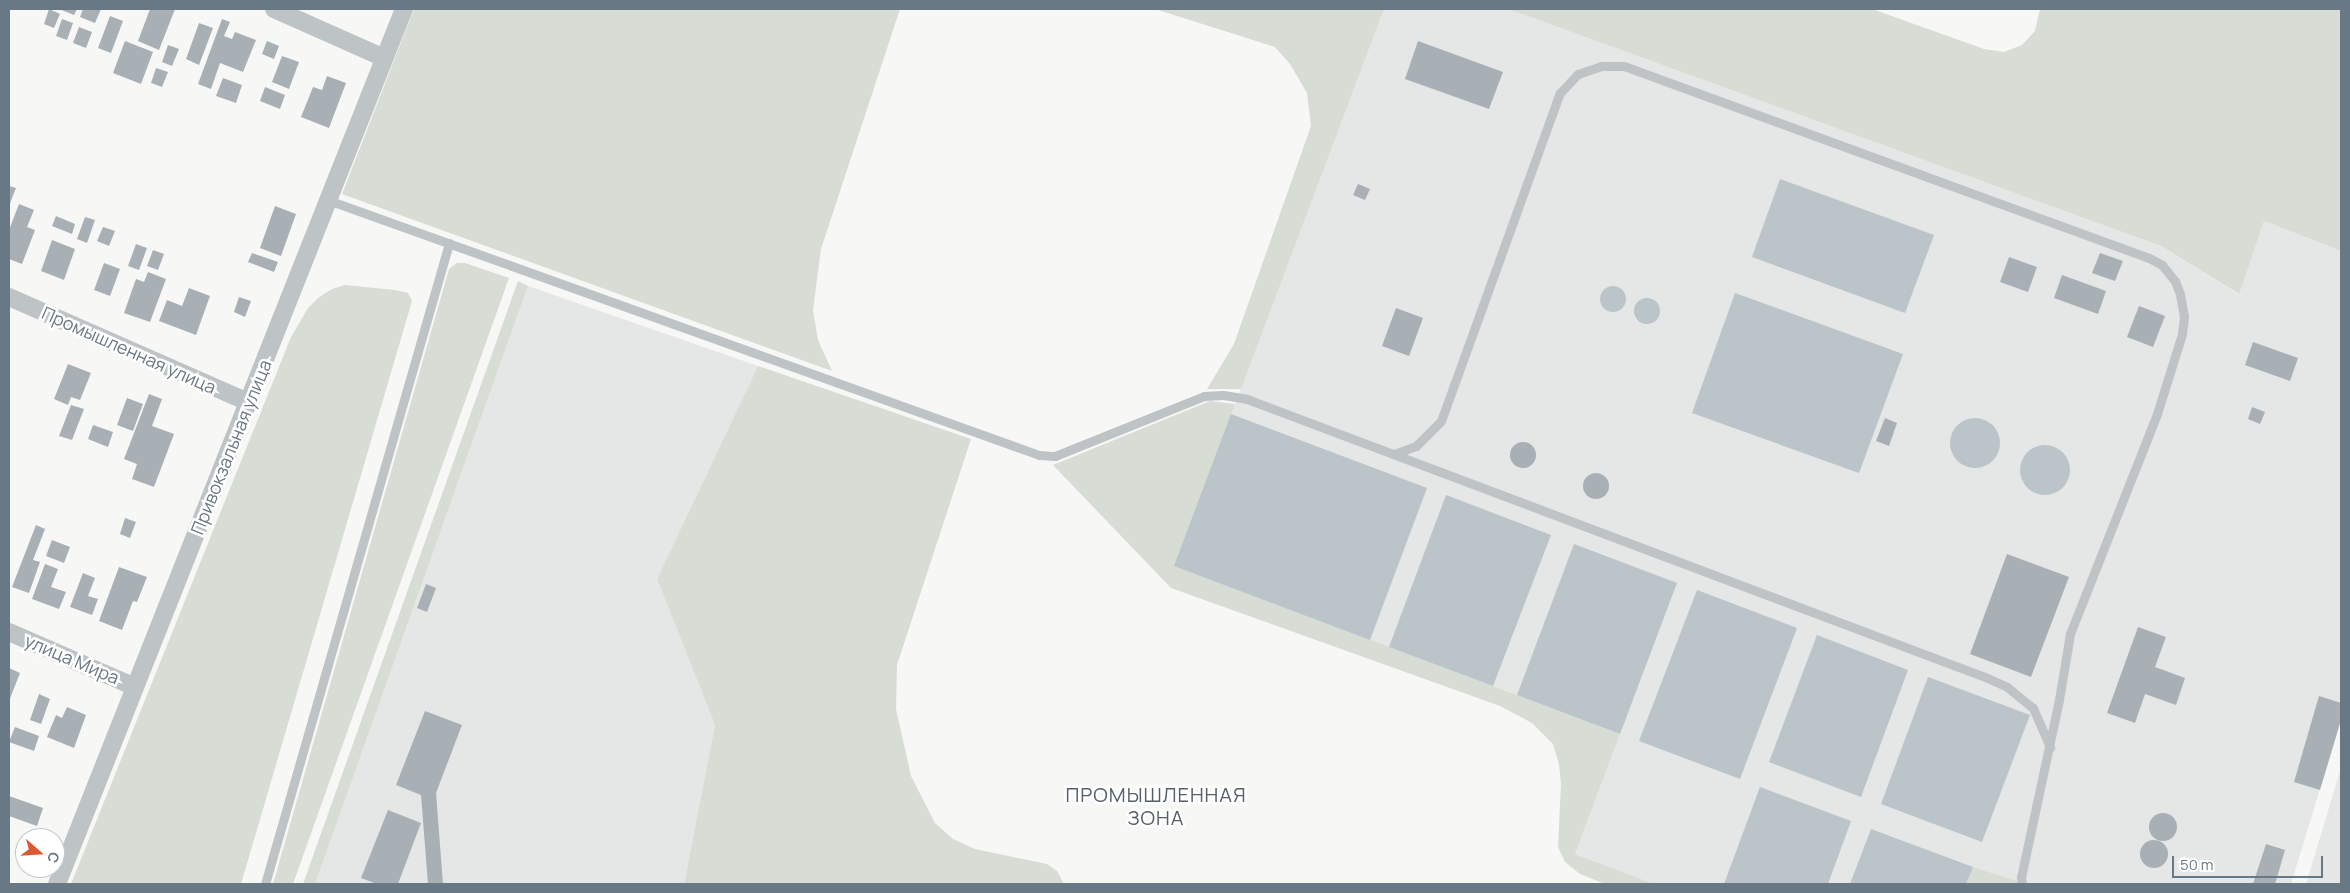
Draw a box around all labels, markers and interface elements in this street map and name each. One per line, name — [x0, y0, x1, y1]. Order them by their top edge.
street label: Промышленная улица — [39, 302, 219, 398]
street label: Привокзальная улица — [186, 357, 276, 537]
street label: улица Мира — [22, 629, 122, 689]
district label: ПРОМЫШЛЕННАЯ ЗОНА — [1064, 782, 1248, 829]
north arrow — [15, 828, 65, 878]
scale bar — [2175, 846, 2326, 878]
text: С — [43, 850, 64, 866]
text: 50 m — [2180, 854, 2214, 875]

